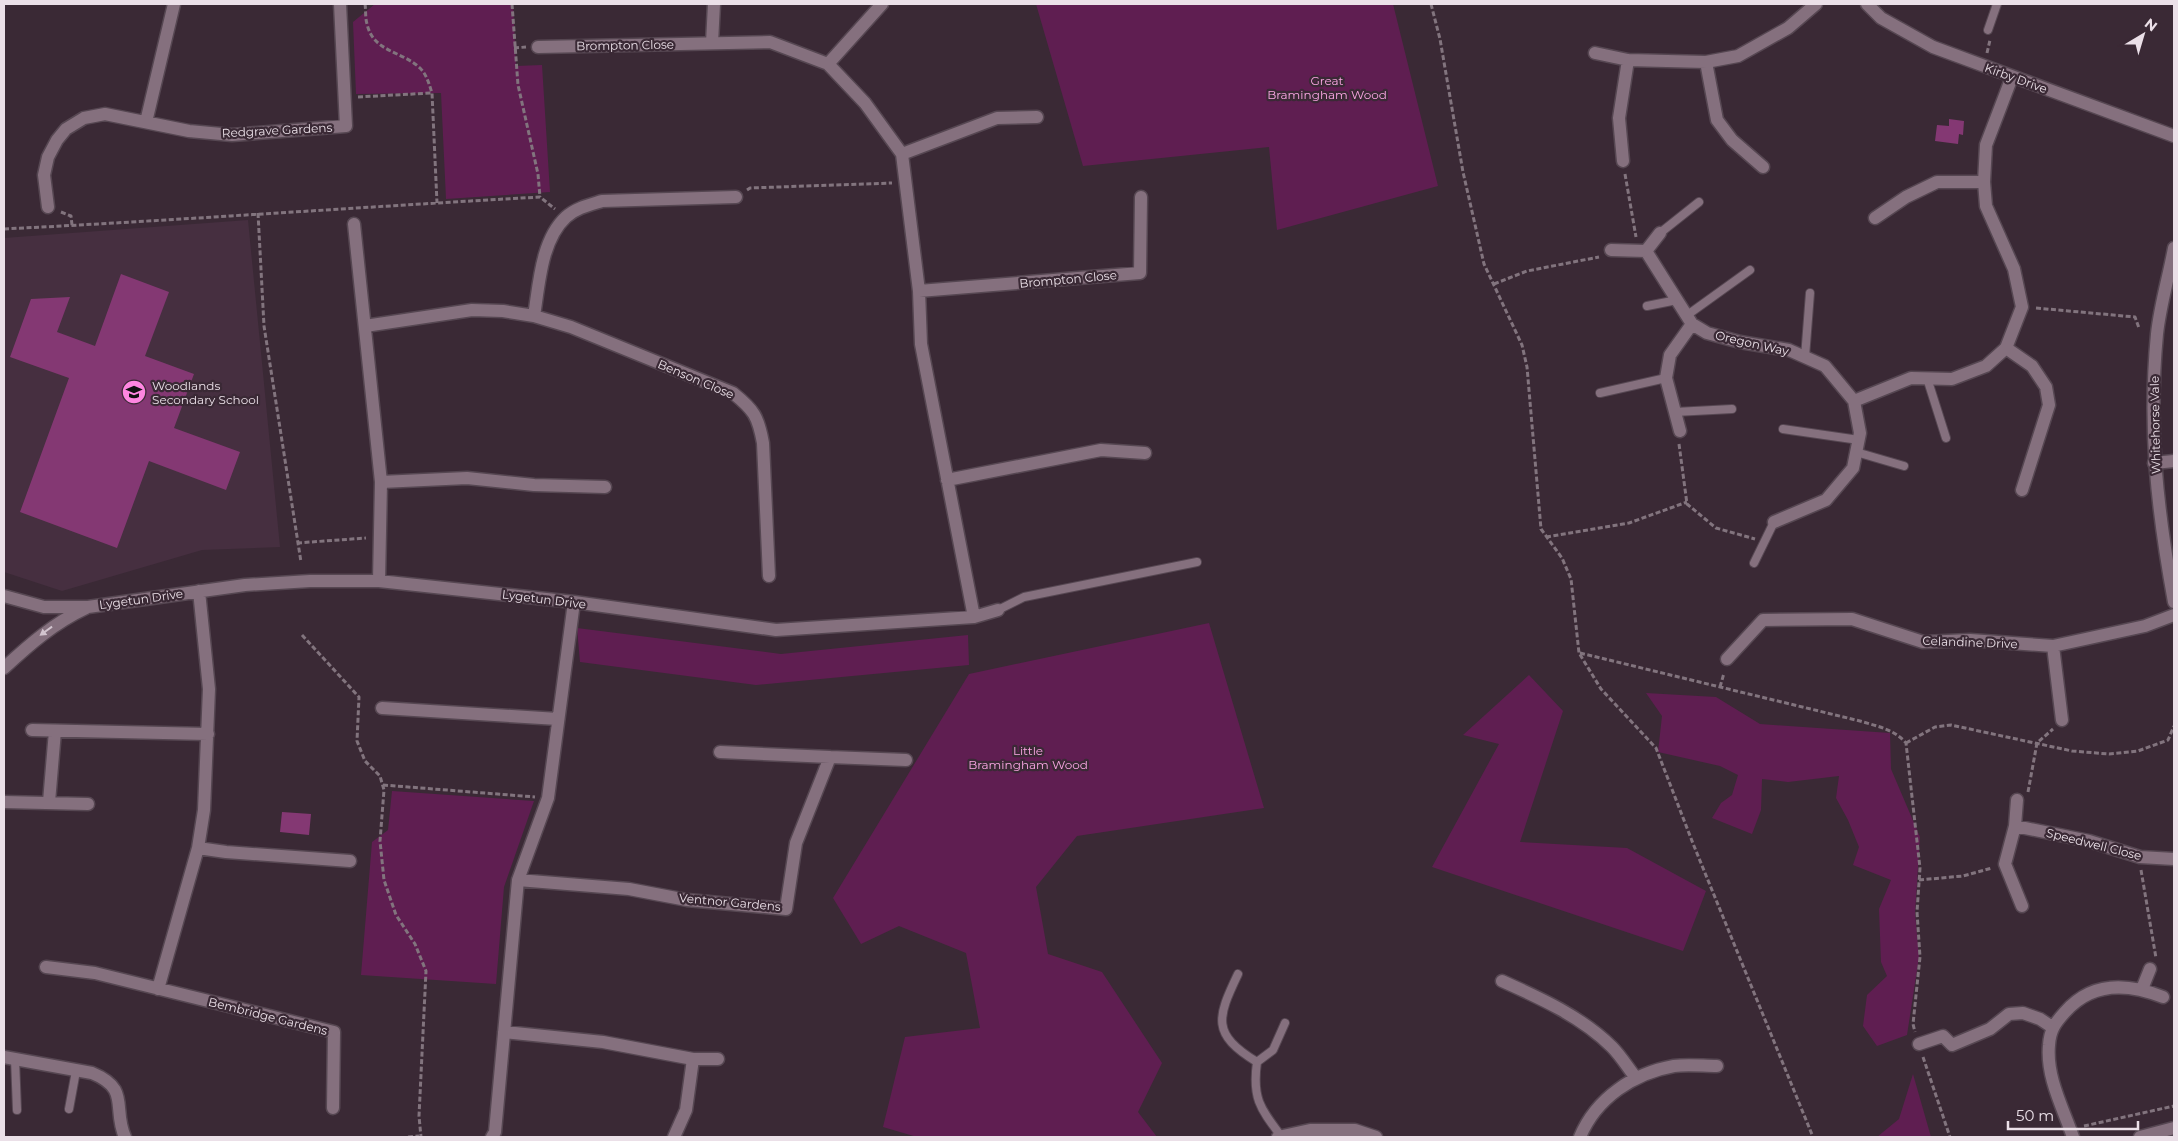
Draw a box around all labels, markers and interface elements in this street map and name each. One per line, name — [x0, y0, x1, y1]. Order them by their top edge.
north arrow — [2118, 10, 2168, 60]
text: N — [2141, 14, 2161, 35]
street label: Brompton Close — [576, 37, 674, 53]
street label: Kirby Drive — [1983, 60, 2049, 96]
park label: Great Bramingham Wood — [1267, 73, 1387, 102]
street label: Redgrave Gardens — [221, 120, 333, 140]
street label: Brompton Close — [1019, 267, 1117, 291]
street label: Oregon Way — [1714, 327, 1791, 359]
street label: Benson Close — [656, 356, 736, 402]
street label: Whitehorse Vale — [2147, 376, 2163, 474]
place label: Woodlands Secondary School — [152, 378, 259, 407]
school or university icon: Woodlands Secondary School — [121, 379, 147, 405]
street label: Lygetun Drive — [98, 586, 184, 612]
street label: Lygetun Drive — [501, 586, 587, 612]
one-way arrow — [39, 626, 53, 636]
street label: Celandine Drive — [1922, 633, 2018, 651]
park label: Little Bramingham Wood — [968, 743, 1088, 772]
street label: Speedwell Close — [2045, 825, 2143, 863]
street label: Ventnor Gardens — [679, 890, 782, 914]
street label: Bembridge Gardens — [207, 994, 329, 1038]
scale bar — [2008, 1098, 2138, 1130]
text: 50 m — [2016, 1106, 2054, 1125]

